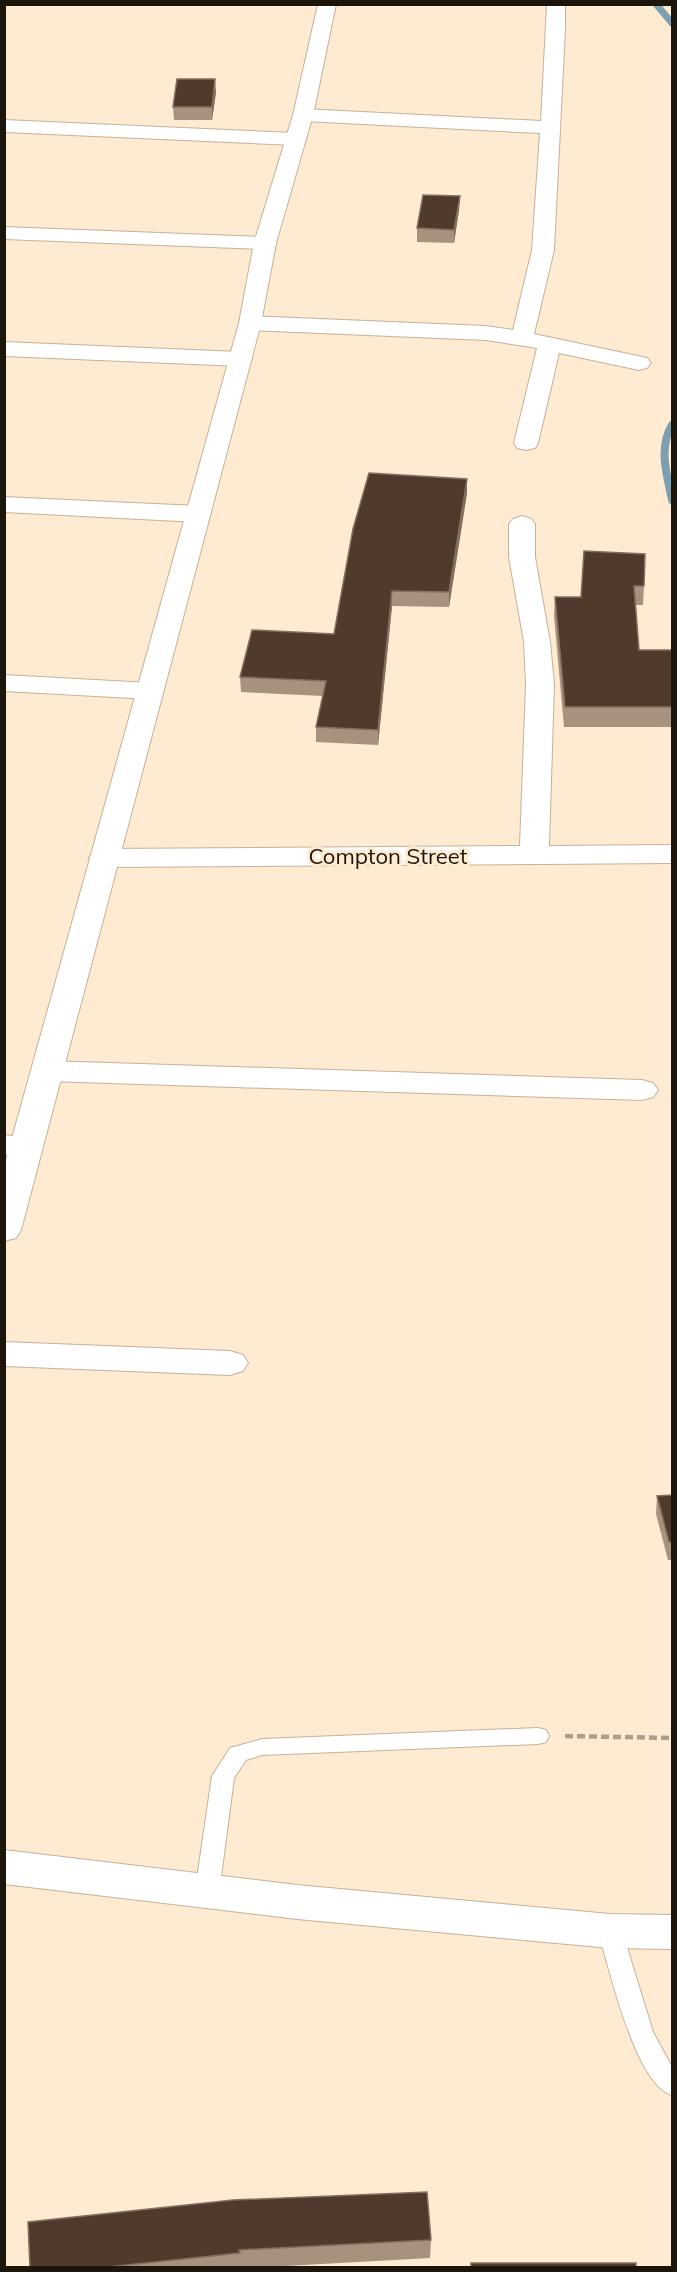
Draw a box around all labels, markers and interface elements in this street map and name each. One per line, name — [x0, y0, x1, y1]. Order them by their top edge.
street label: Compton Street — [309, 842, 468, 870]

